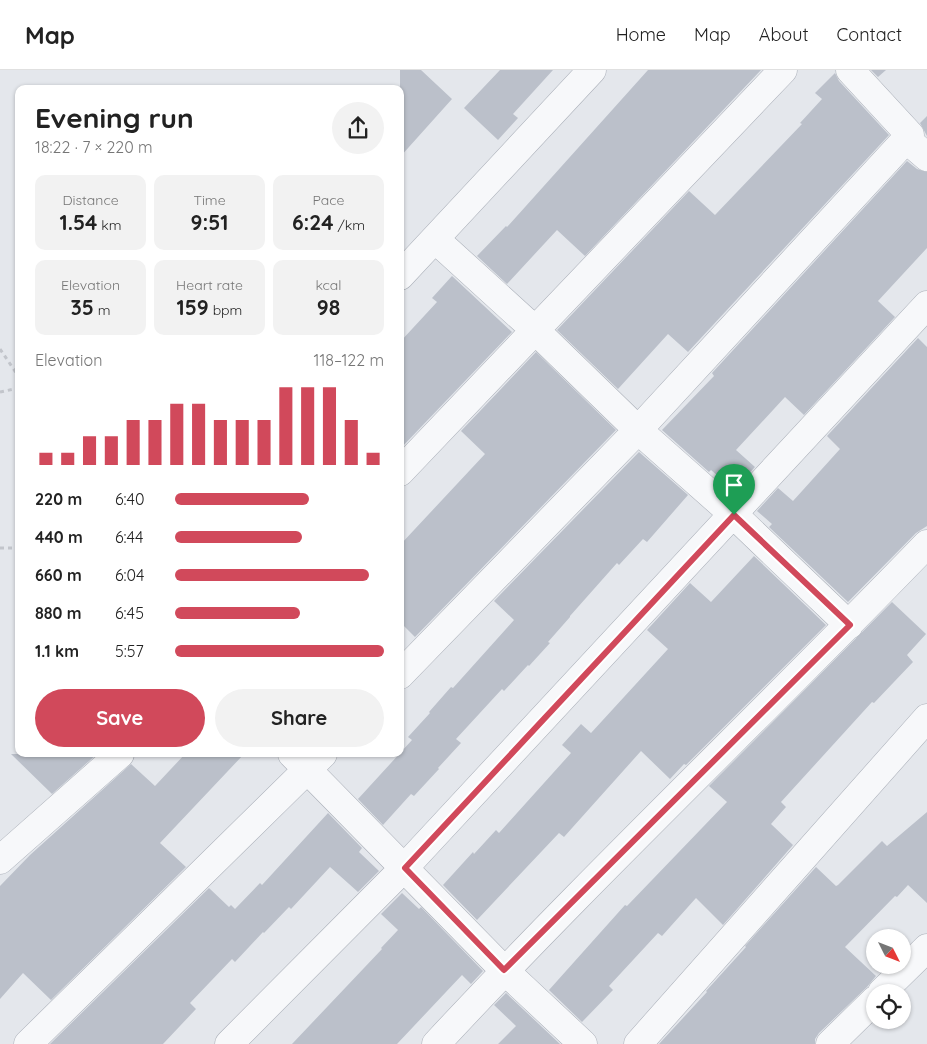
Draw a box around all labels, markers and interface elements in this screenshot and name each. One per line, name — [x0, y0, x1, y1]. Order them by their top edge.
text: Map — [25, 20, 75, 50]
text: Home — [616, 23, 666, 46]
text: Map — [694, 23, 731, 46]
text: About — [759, 23, 809, 46]
text: Contact — [837, 23, 902, 46]
text: Evening run — [35, 100, 194, 135]
button: share — [332, 102, 384, 154]
text: 18:22 · 7 × 220 m — [35, 137, 153, 157]
text: Distance — [62, 191, 119, 209]
text: Time — [193, 191, 226, 209]
text: Pace — [313, 191, 344, 209]
text: 1.54 — [60, 209, 97, 235]
text: 9:51 — [191, 209, 228, 235]
text: 6:24 — [292, 209, 334, 235]
text: km — [97, 216, 121, 234]
text: /km — [334, 216, 365, 234]
text: Elevation — [61, 276, 120, 294]
text: Heart rate — [176, 276, 243, 294]
text: kcal — [315, 276, 342, 294]
text: 35 — [71, 294, 94, 320]
text: 159 — [177, 294, 209, 320]
text: 98 — [317, 294, 340, 320]
text: m — [94, 301, 110, 319]
text: bpm — [209, 301, 242, 319]
text: Elevation — [35, 350, 102, 370]
text: 118–122 m — [314, 350, 384, 370]
pin — [713, 464, 755, 515]
icon: arrive — [720, 471, 748, 499]
text: 220 m — [35, 489, 82, 509]
text: 6:40 — [115, 489, 145, 509]
text: 440 m — [35, 527, 83, 547]
text: 6:44 — [115, 527, 143, 547]
text: 660 m — [35, 565, 82, 585]
text: 6:04 — [115, 565, 145, 585]
text: 880 m — [35, 603, 82, 623]
text: 6:45 — [115, 603, 144, 623]
text: 1.1 km — [35, 641, 79, 661]
text: 5:57 — [115, 641, 144, 661]
button: Save — [35, 689, 205, 747]
button: Share — [215, 689, 384, 747]
north arrow — [866, 929, 911, 974]
map controls — [866, 929, 911, 1029]
button: locate — [866, 984, 911, 1029]

